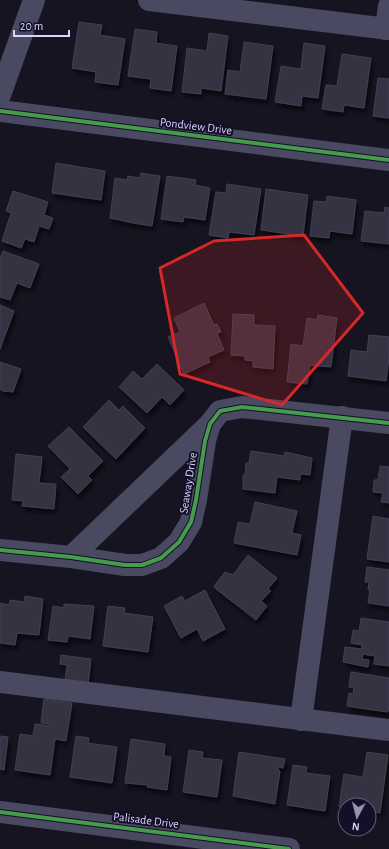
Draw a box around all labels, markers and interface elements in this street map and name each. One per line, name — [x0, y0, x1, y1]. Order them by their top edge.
scale bar — [14, 12, 69, 38]
text: 20 m — [20, 20, 43, 32]
street label: Pondview Drive — [159, 116, 233, 136]
street label: Seaway Drive — [177, 452, 200, 515]
north arrow — [337, 797, 377, 837]
street label: Palisade Drive — [113, 810, 179, 830]
text: N — [351, 821, 360, 832]

